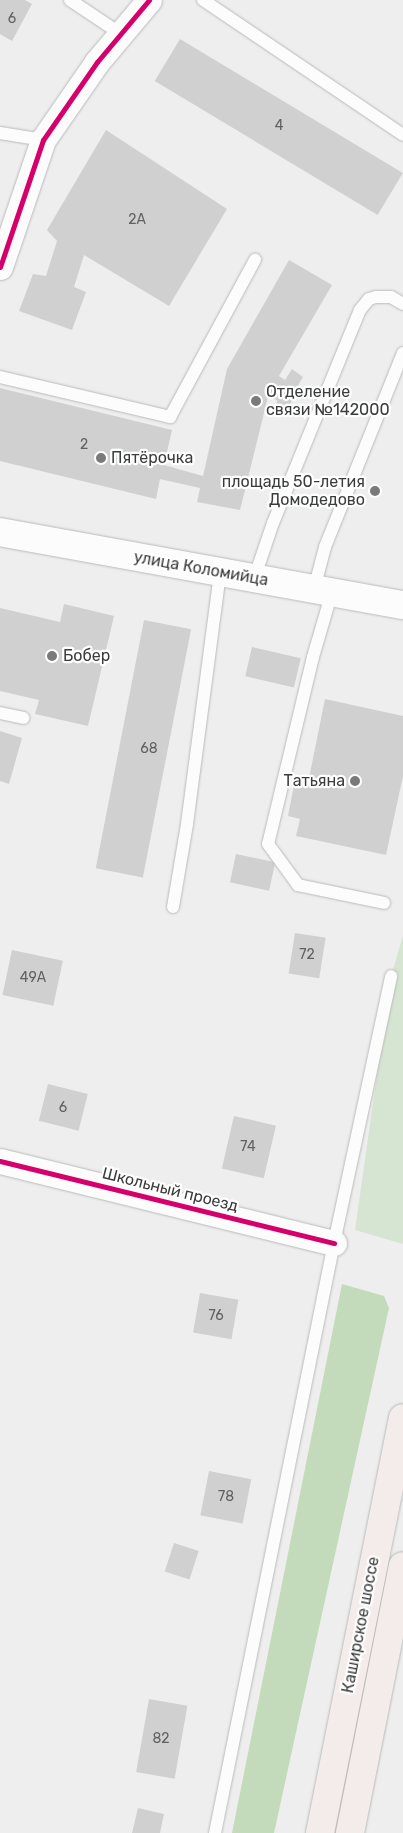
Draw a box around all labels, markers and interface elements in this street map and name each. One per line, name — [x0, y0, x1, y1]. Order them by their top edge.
house number: 6 — [8, 11, 16, 27]
house number: 4 — [275, 118, 283, 134]
house number: 2А — [128, 212, 146, 228]
place label: Отделение связи №142000 — [266, 382, 390, 420]
marker: Отделение связи №142000 — [250, 395, 262, 407]
house number: 2 — [80, 437, 88, 453]
place label: Пятёрочка — [111, 448, 193, 468]
marker: Пятёрочка — [95, 452, 107, 464]
place label: площадь 50-летия Домодедово — [222, 472, 365, 510]
marker: площадь 50-летия Домодедово — [369, 485, 381, 497]
street label: улица Коломийца — [132, 548, 270, 590]
place label: Бобер — [63, 646, 110, 666]
marker: Бобер — [45, 649, 59, 663]
house number: 68 — [140, 741, 158, 757]
place label: Татьяна — [283, 771, 345, 791]
marker: Татьяна — [349, 775, 361, 787]
house number: 72 — [299, 947, 315, 963]
house number: 49А — [20, 970, 46, 986]
house number: 6 — [59, 1100, 67, 1116]
house number: 74 — [240, 1139, 256, 1155]
street label: Школьный проезд — [100, 1164, 240, 1216]
house number: 76 — [208, 1308, 224, 1324]
house number: 78 — [218, 1489, 234, 1505]
street label: Каширское шоссе — [338, 1555, 384, 1695]
house number: 82 — [152, 1731, 170, 1747]

